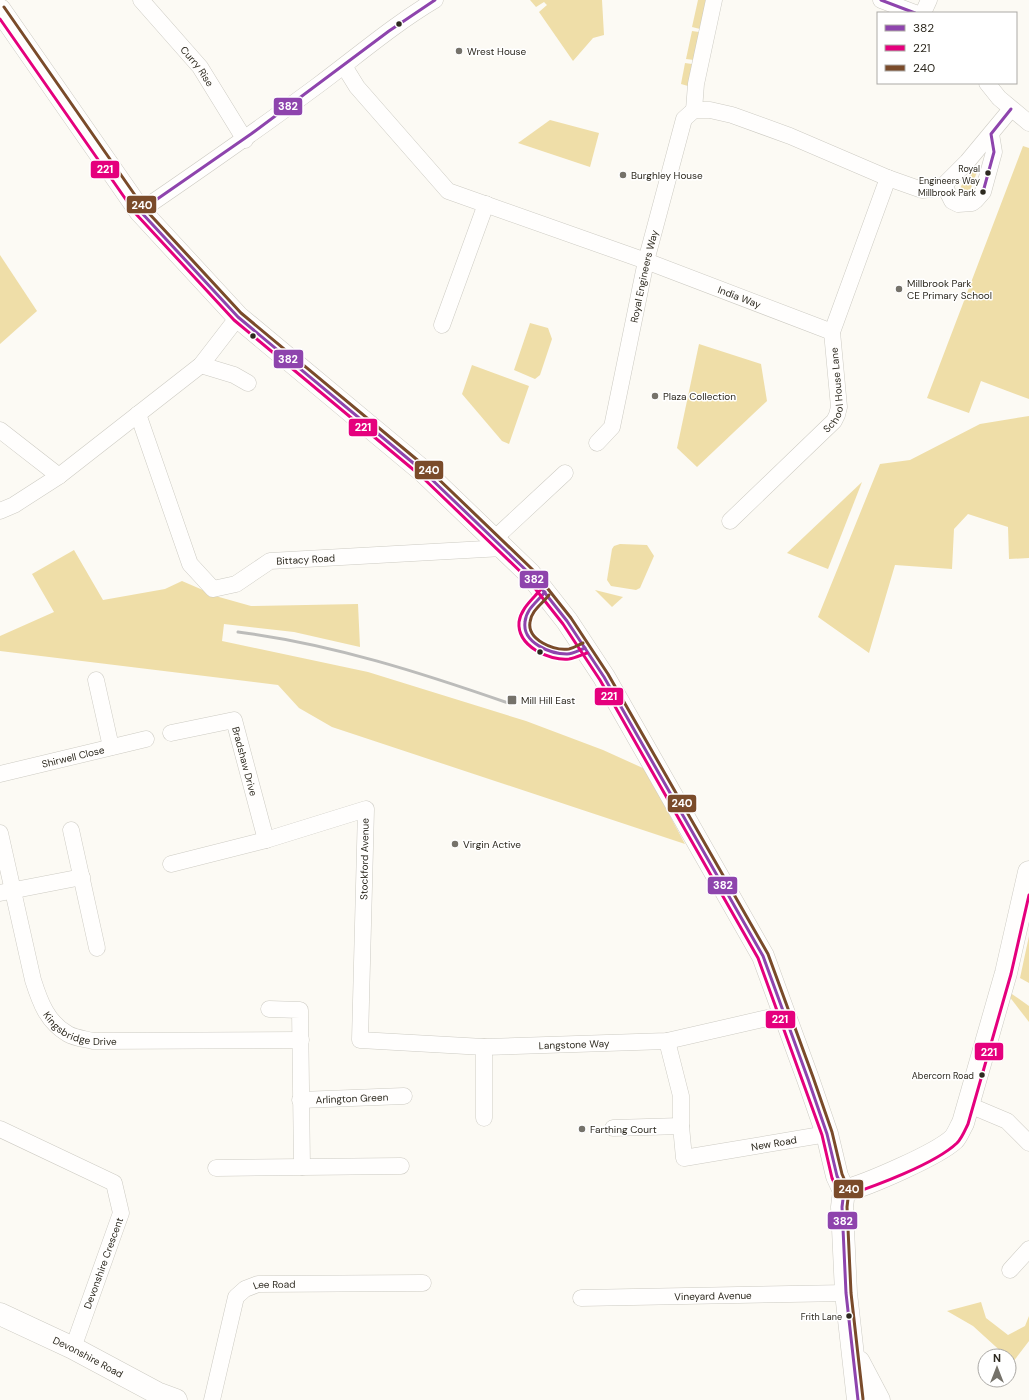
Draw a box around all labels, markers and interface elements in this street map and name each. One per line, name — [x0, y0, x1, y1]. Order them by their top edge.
legend — [877, 12, 1017, 84]
unlabelled marker — [394, 19, 404, 29]
text: 382 — [913, 20, 934, 36]
text: 221 — [913, 40, 931, 56]
street label: Curry Rise — [178, 43, 217, 89]
place label: Wrest House — [467, 45, 527, 58]
marker: Wrest House — [454, 46, 464, 56]
text: 240 — [913, 60, 935, 76]
line badge: 382 — [273, 97, 303, 116]
text: 382 — [278, 99, 298, 113]
line badge: 221 — [90, 160, 120, 179]
text: 221 — [97, 162, 113, 176]
place label: Royal Engineers Way — [919, 163, 980, 187]
marker: Royal Engineers Way — [983, 168, 993, 178]
place label: Burghley House — [631, 169, 703, 182]
marker: Burghley House — [618, 170, 628, 180]
place label: Millbrook Park — [918, 187, 976, 199]
marker: Millbrook Park — [978, 187, 988, 197]
line badge: 240 — [126, 195, 157, 214]
text: 240 — [131, 198, 153, 212]
street label: Royal Engineers Way — [628, 228, 661, 324]
place label: Millbrook Park CE Primary School — [907, 277, 992, 302]
street label: India Way — [716, 283, 763, 311]
marker: Millbrook Park CE Primary School — [894, 284, 904, 294]
unlabelled marker — [248, 331, 258, 341]
street label: School House Lane — [820, 346, 846, 435]
line badge: 382 — [273, 349, 304, 369]
text: 382 — [278, 352, 298, 366]
place label: Plaza Collection — [663, 390, 736, 403]
marker: Plaza Collection — [650, 391, 660, 401]
line badge: 221 — [348, 418, 378, 437]
text: 221 — [355, 420, 371, 434]
line badge: 240 — [414, 460, 444, 480]
text: 240 — [418, 463, 440, 477]
street label: Bittacy Road — [276, 551, 335, 568]
line badge: 382 — [519, 570, 549, 589]
text: 382 — [524, 572, 544, 586]
unlabelled marker — [535, 647, 545, 657]
line badge: 221 — [594, 687, 624, 706]
text: 221 — [601, 689, 617, 703]
marker: Mill Hill East — [506, 694, 518, 706]
place label: Mill Hill East — [521, 694, 575, 707]
street label: Bradshaw Drive — [229, 725, 260, 798]
street label: Shirwell Close — [40, 743, 106, 771]
line badge: 240 — [667, 794, 697, 813]
text: 240 — [671, 796, 693, 810]
street label: Stockford Avenue — [357, 818, 372, 900]
place label: Virgin Active — [463, 838, 521, 851]
marker: Virgin Active — [450, 839, 460, 849]
line badge: 382 — [707, 876, 738, 895]
text: 382 — [713, 878, 733, 892]
street label: Kingsbridge Drive — [40, 1009, 117, 1048]
line badge: 221 — [765, 1010, 796, 1029]
text: 221 — [772, 1012, 788, 1026]
street label: Langstone Way — [538, 1037, 610, 1052]
line badge: 221 — [974, 1042, 1004, 1061]
text: 221 — [981, 1045, 997, 1059]
place label: Abercorn Road — [912, 1070, 974, 1082]
marker: Abercorn Road — [977, 1070, 987, 1080]
street label: Arlington Green — [315, 1091, 389, 1106]
place label: Farthing Court — [590, 1123, 657, 1136]
marker: Farthing Court — [577, 1124, 587, 1134]
street label: New Road — [750, 1133, 798, 1154]
line badge: 240 — [833, 1179, 864, 1199]
text: 240 — [838, 1182, 860, 1196]
line badge: 382 — [827, 1211, 858, 1230]
text: 382 — [833, 1214, 853, 1228]
street label: Devonshire Crescent — [81, 1216, 126, 1311]
street label: Lee Road — [251, 1278, 296, 1292]
street label: Vineyard Avenue — [674, 1289, 752, 1303]
place label: Frith Lane — [801, 1311, 842, 1323]
marker: Frith Lane — [844, 1311, 854, 1321]
street label: Devonshire Road — [51, 1334, 125, 1381]
north arrow — [977, 1348, 1017, 1388]
text: N — [993, 1351, 1001, 1365]

